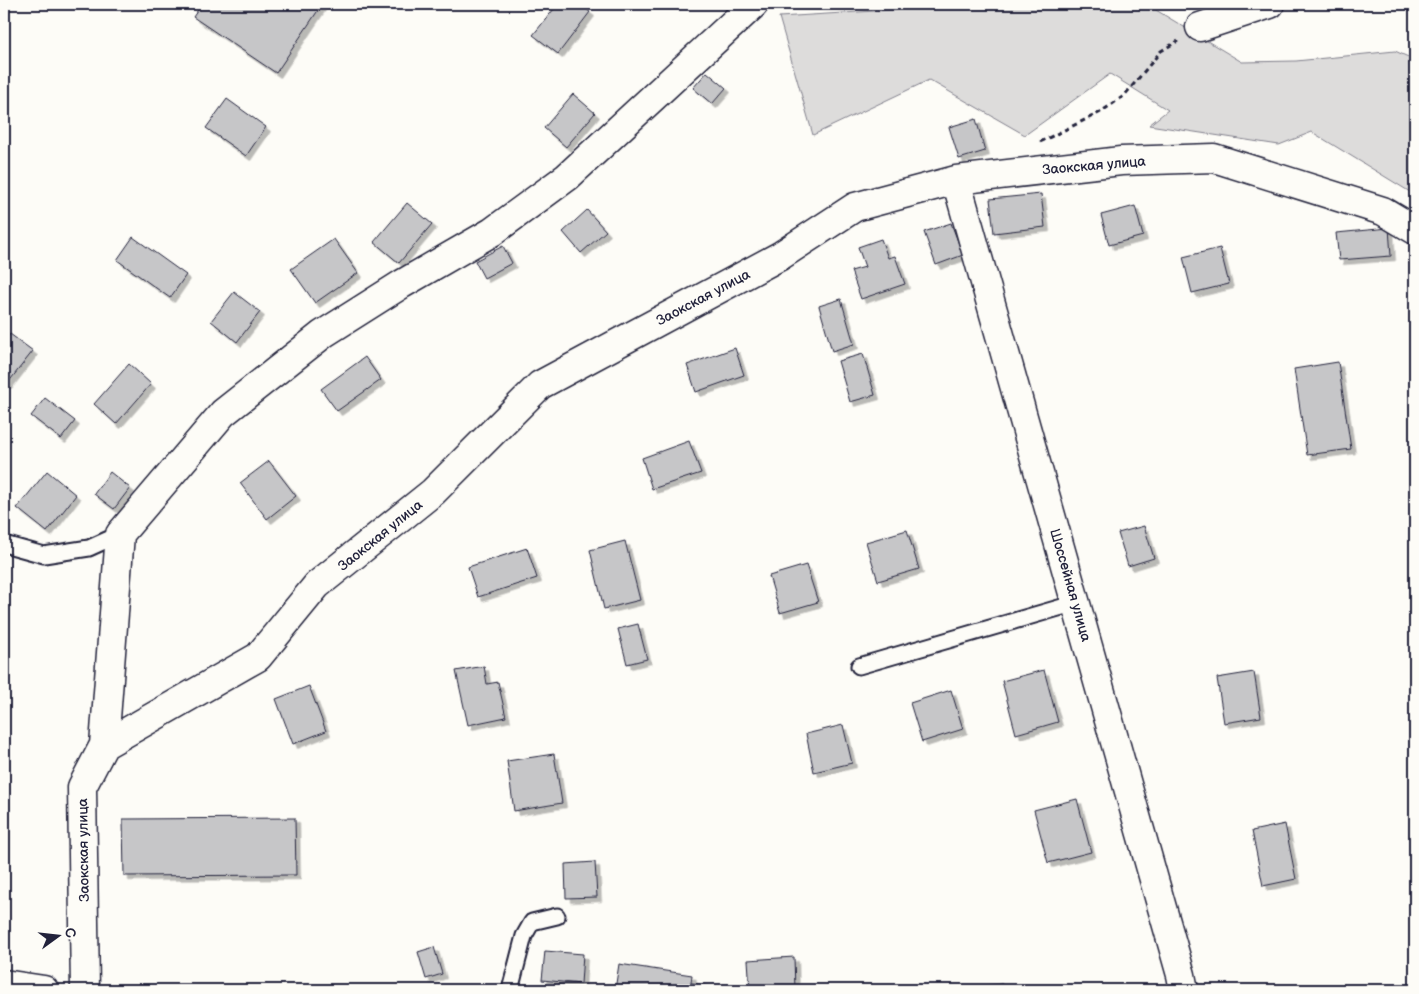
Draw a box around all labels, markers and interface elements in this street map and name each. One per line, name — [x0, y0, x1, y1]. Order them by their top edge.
street label: Заокская улица — [1042, 152, 1147, 178]
street label: Заокская улица — [653, 265, 754, 329]
street label: Заокская улица — [335, 496, 426, 575]
street label: Шоссейная улица — [1046, 527, 1095, 644]
street label: Заокская улица — [74, 797, 93, 902]
north arrow — [32, 912, 82, 962]
text: С — [61, 926, 80, 940]

